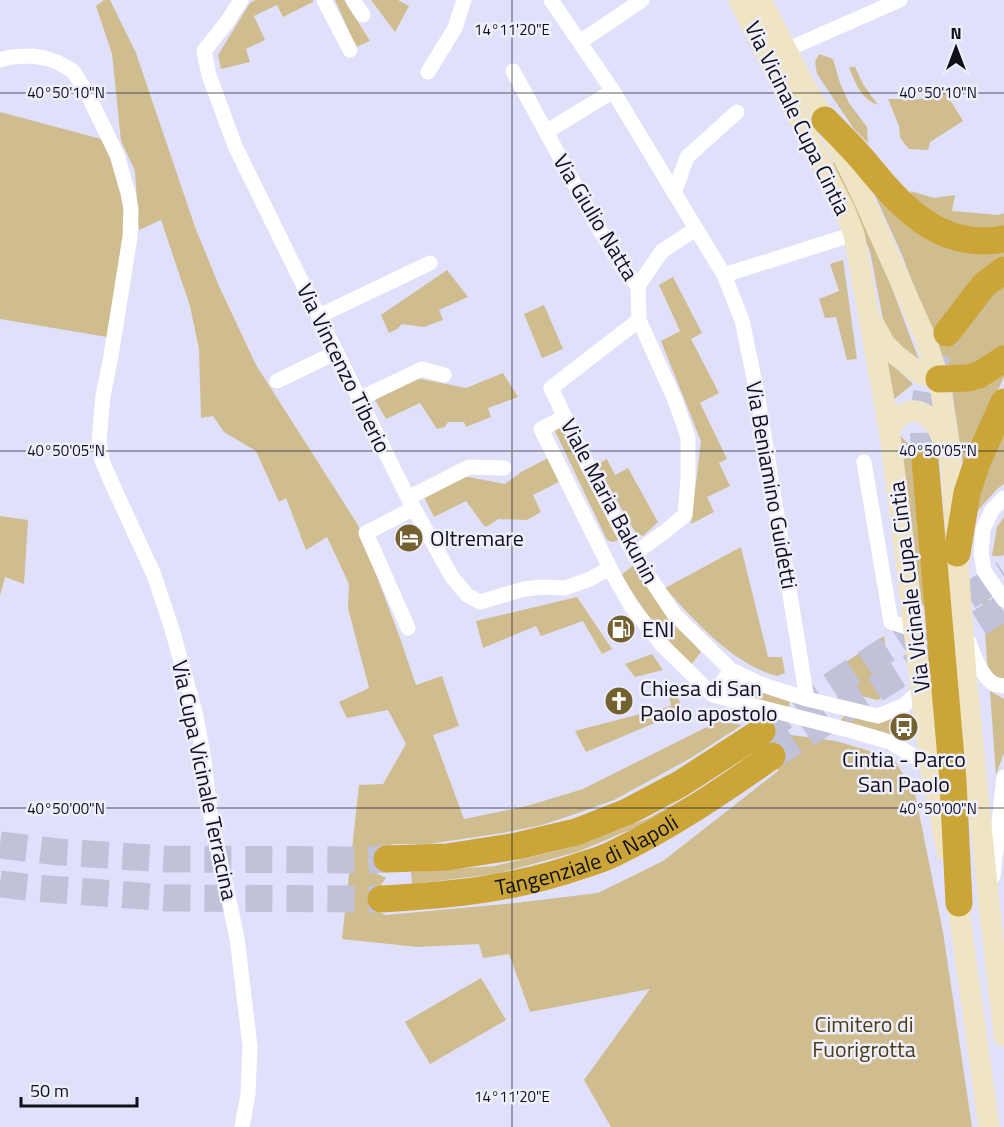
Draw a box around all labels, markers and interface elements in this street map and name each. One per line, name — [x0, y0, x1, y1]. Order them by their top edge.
street label: Via Vicinale Cupa Cintia — [736, 15, 860, 221]
text: 14°11'20"E — [474, 18, 550, 41]
north arrow — [926, 18, 986, 78]
text: N — [950, 21, 962, 45]
text: 40°50'10"N — [27, 81, 105, 104]
text: 40°50'10"N — [899, 81, 977, 104]
street label: Via Giulio Natta — [545, 147, 647, 287]
street label: Via Vincenzo Tiberio — [288, 277, 400, 459]
street label: Via Beniamino Guidetti — [737, 379, 807, 591]
street label: Viale Maria Bakunin — [552, 412, 668, 590]
text: 40°50'05"N — [27, 439, 105, 462]
text: 40°50'05"N — [899, 439, 977, 462]
street label: Via Vicinale Cupa Cintia — [879, 480, 939, 694]
place label: Oltremare — [430, 521, 524, 555]
hotel icon: Oltremare — [393, 522, 425, 554]
place label: ENI — [642, 612, 674, 646]
fuel station icon: ENI — [605, 613, 637, 645]
street label: Via Cupa Vicinale Terracina — [163, 657, 247, 903]
place label: Chiesa di San Paolo apostolo — [640, 671, 778, 730]
church icon: Chiesa di San Paolo apostolo — [603, 685, 635, 717]
bus stop icon: Cintia - Parco San Paolo — [888, 711, 920, 743]
place label: Cintia - Parco San Paolo — [842, 742, 966, 801]
text: 40°50'00"N — [27, 797, 105, 820]
text: 40°50'00"N — [899, 797, 977, 820]
street label: Tangenziale di Napoli — [492, 805, 684, 904]
park label: Cimitero di Fuorigrotta — [812, 1007, 916, 1066]
scale bar — [21, 1070, 136, 1108]
text: 50 m — [30, 1077, 69, 1104]
text: 14°11'20"E — [474, 1085, 550, 1108]

